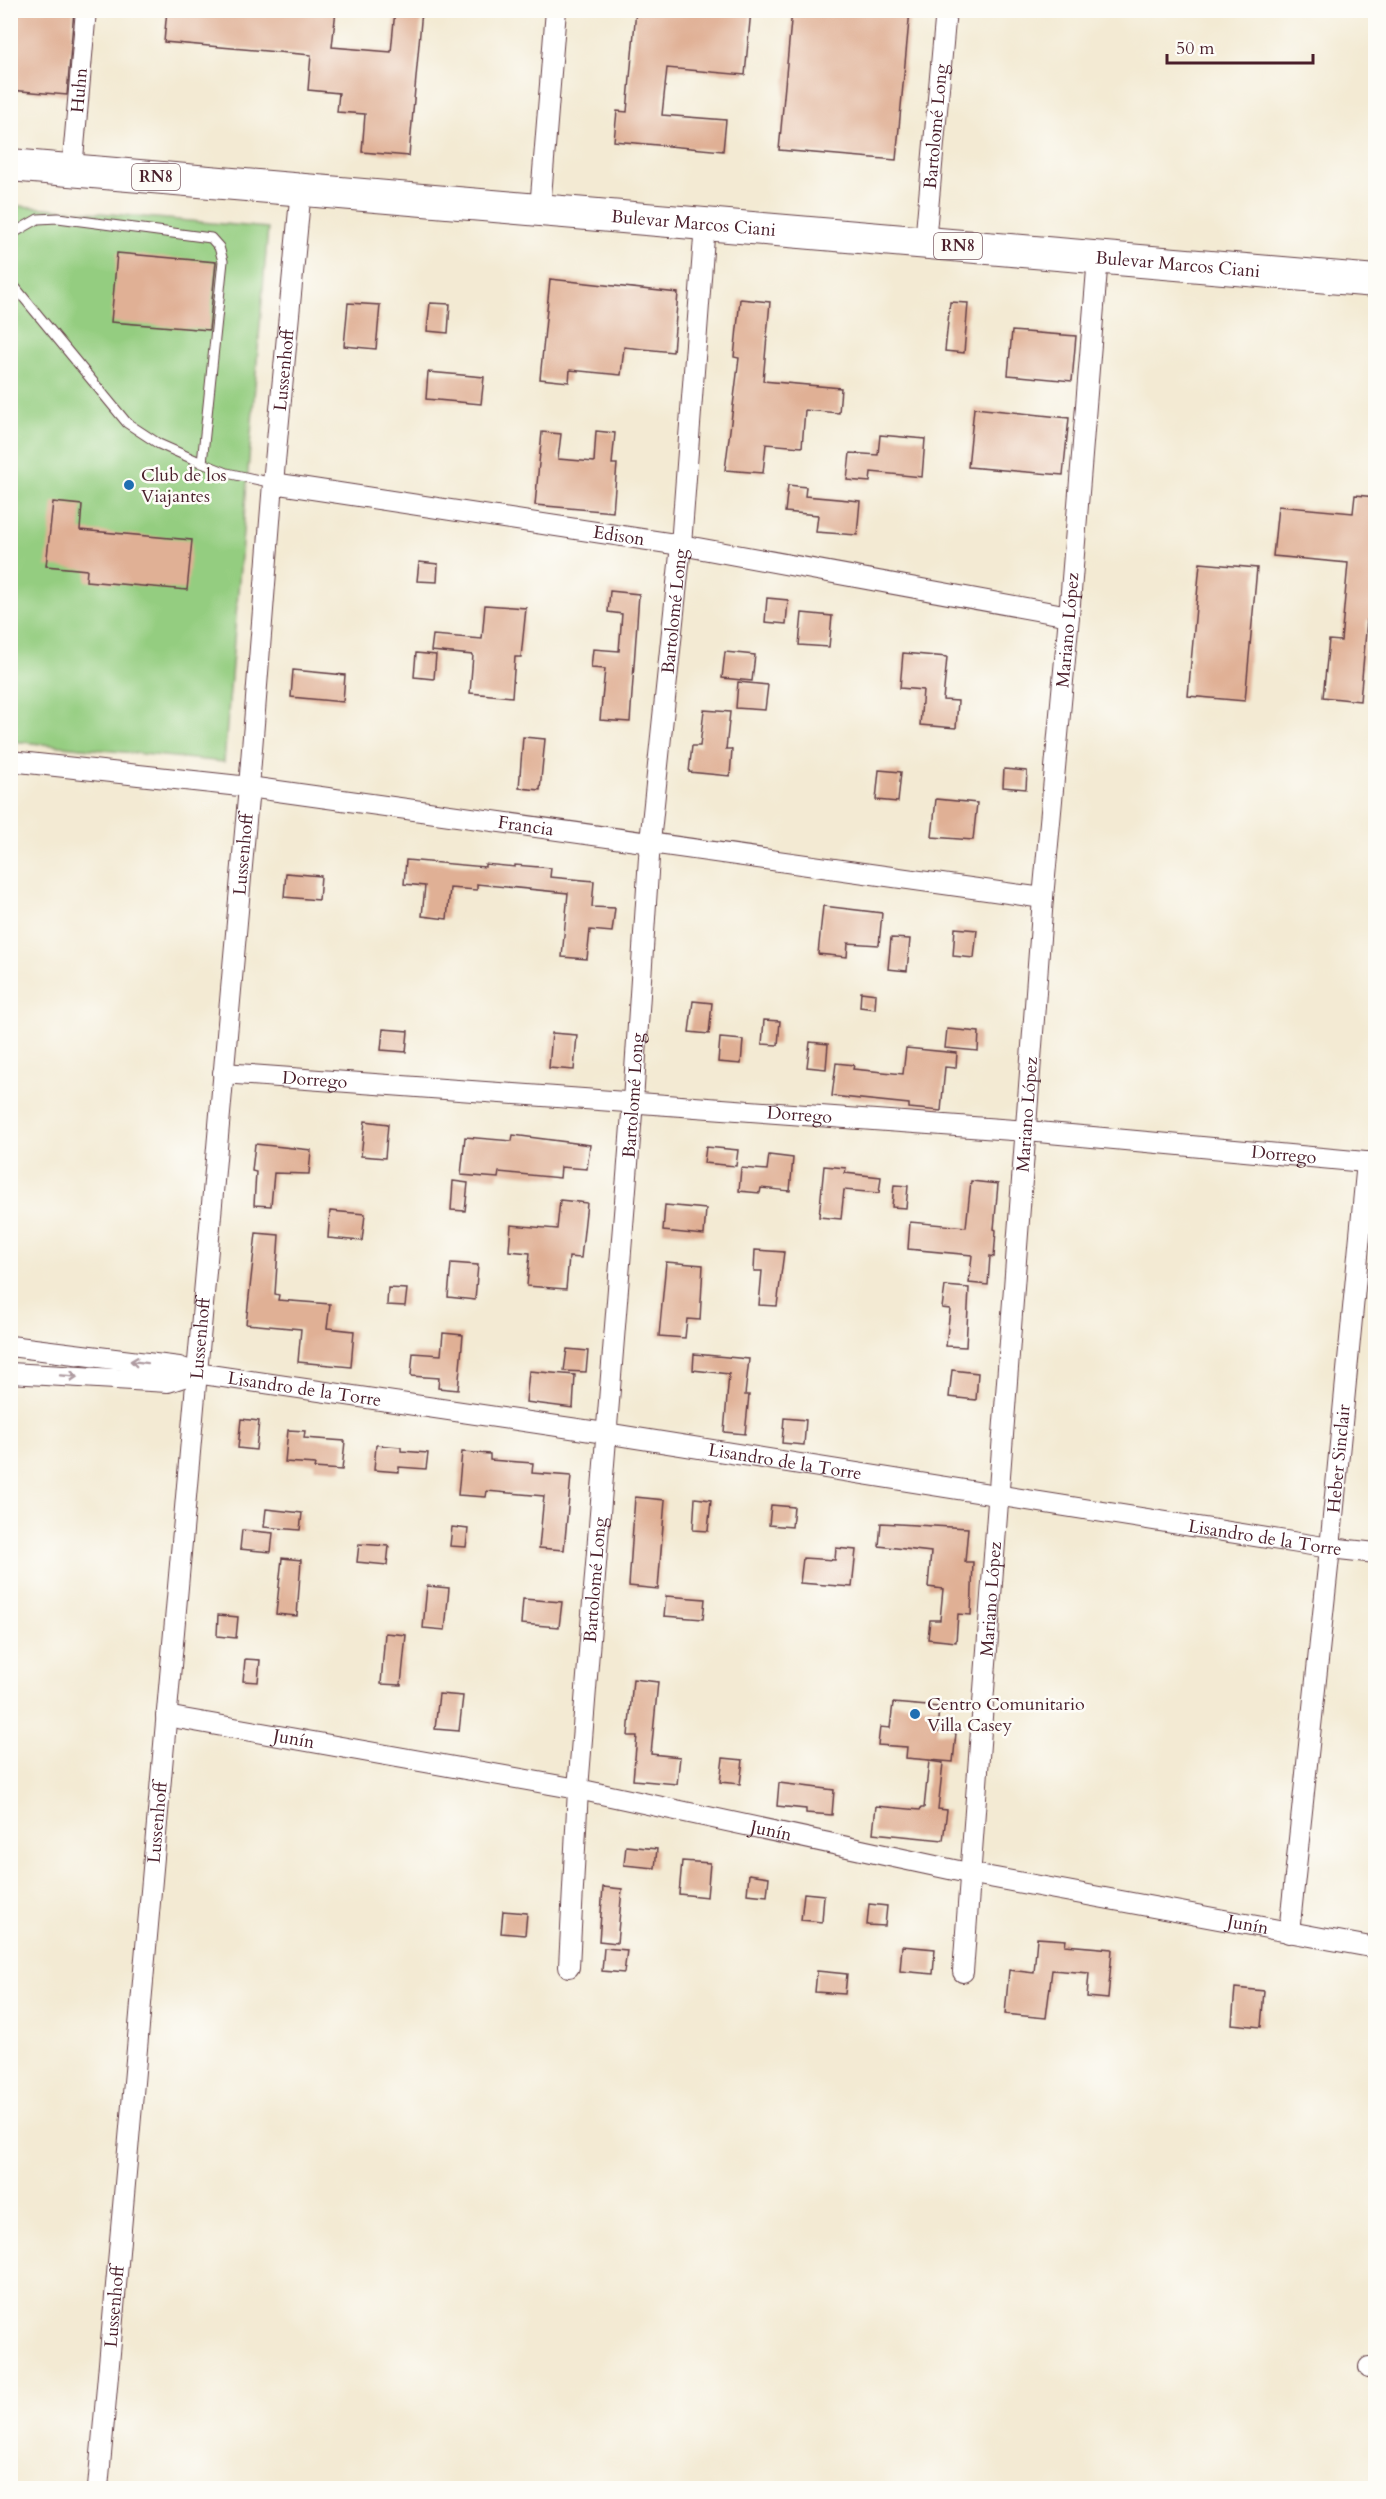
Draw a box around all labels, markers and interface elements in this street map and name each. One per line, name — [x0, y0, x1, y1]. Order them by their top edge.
scale bar — [1167, 27, 1312, 65]
text: 50 m — [1176, 36, 1215, 61]
street label: Bartolomé Long — [917, 62, 954, 190]
street label: Huhn — [65, 66, 93, 114]
road number: RN8 — [132, 164, 180, 190]
street label: Bulevar Marcos Ciani — [610, 204, 777, 242]
road number: RN8 — [934, 233, 982, 259]
street label: Bulevar Marcos Ciani — [1094, 245, 1261, 284]
street label: Lussenhoff — [267, 325, 300, 412]
place label: Club de los Viajantes — [141, 463, 227, 509]
marker: Club de los Viajantes — [122, 478, 136, 492]
street label: Edison — [592, 519, 647, 552]
street label: Bartolomé Long — [655, 547, 693, 675]
street label: Mariano López — [1050, 572, 1085, 689]
street label: Lussenhoff — [227, 809, 259, 896]
street label: Francia — [496, 809, 556, 842]
street label: Bartolomé Long — [616, 1031, 650, 1159]
street label: Mariano López — [1010, 1056, 1044, 1173]
street label: Dorrego — [281, 1065, 349, 1094]
street label: Dorrego — [766, 1100, 833, 1129]
street label: Dorrego — [1250, 1139, 1318, 1170]
street label: Lussenhoff — [184, 1294, 216, 1380]
one-way arrow — [129, 1356, 149, 1367]
street label: Lisandro de la Torre — [226, 1365, 383, 1413]
one-way arrow — [58, 1371, 78, 1382]
street label: Heber Sinclair — [1321, 1403, 1356, 1514]
street label: Lisandro de la Torre — [707, 1437, 863, 1486]
street label: Lisandro de la Torre — [1187, 1513, 1343, 1562]
street label: Bartolomé Long — [577, 1515, 612, 1643]
street label: Mariano López — [974, 1541, 1008, 1658]
place label: Centro Comunitario Villa Casey — [927, 1692, 1085, 1738]
marker: Centro Comunitario Villa Casey — [908, 1707, 922, 1721]
street label: Junín — [268, 1722, 317, 1755]
street label: Lussenhoff — [141, 1778, 173, 1864]
street label: Junín — [745, 1813, 795, 1847]
street label: Junín — [1222, 1908, 1271, 1941]
street label: Lussenhoff — [98, 2262, 130, 2349]

